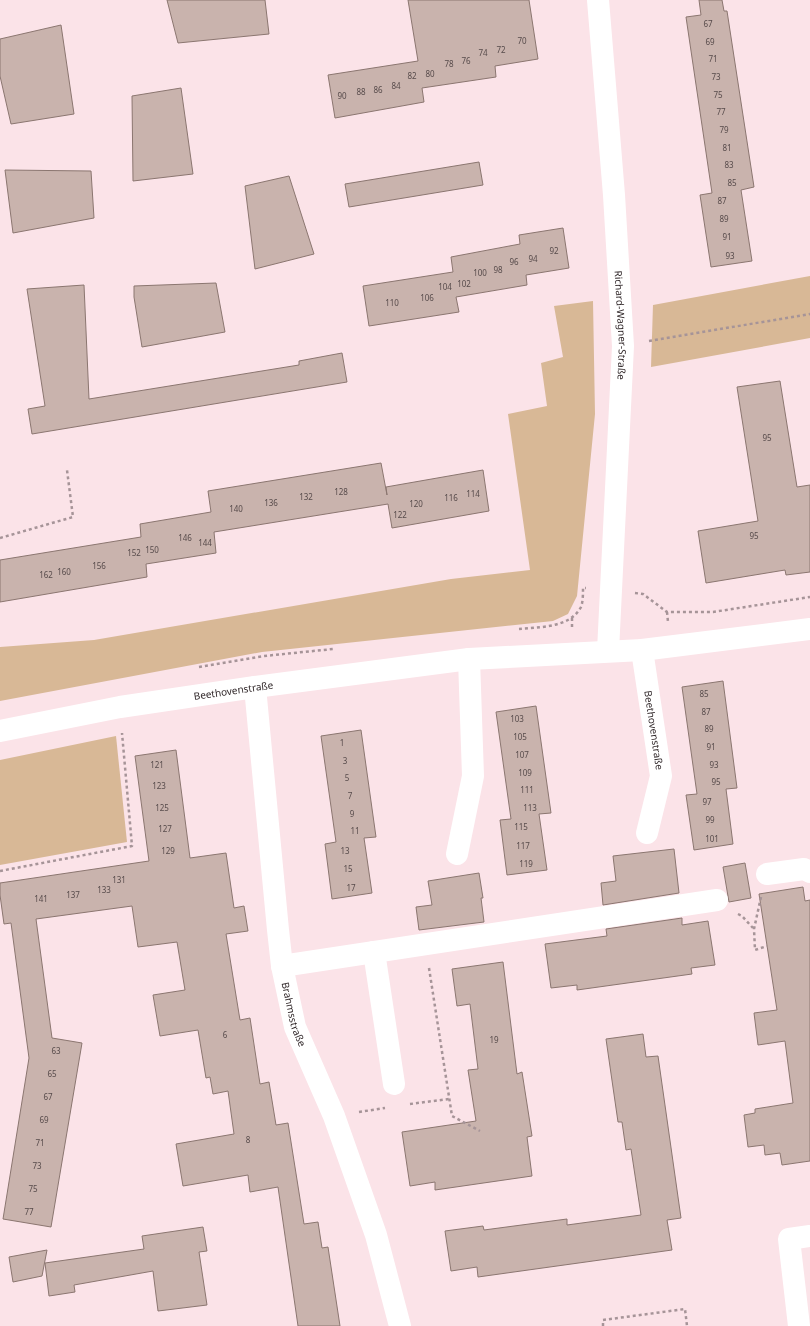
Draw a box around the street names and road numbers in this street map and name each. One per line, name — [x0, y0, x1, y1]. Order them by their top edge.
street label: Richard-Wagner-Straße — [612, 270, 630, 380]
street label: Beethovenstraße — [193, 678, 274, 703]
street label: Beethovenstraße — [641, 689, 667, 771]
street label: Brahmsstraße — [279, 981, 310, 1049]

